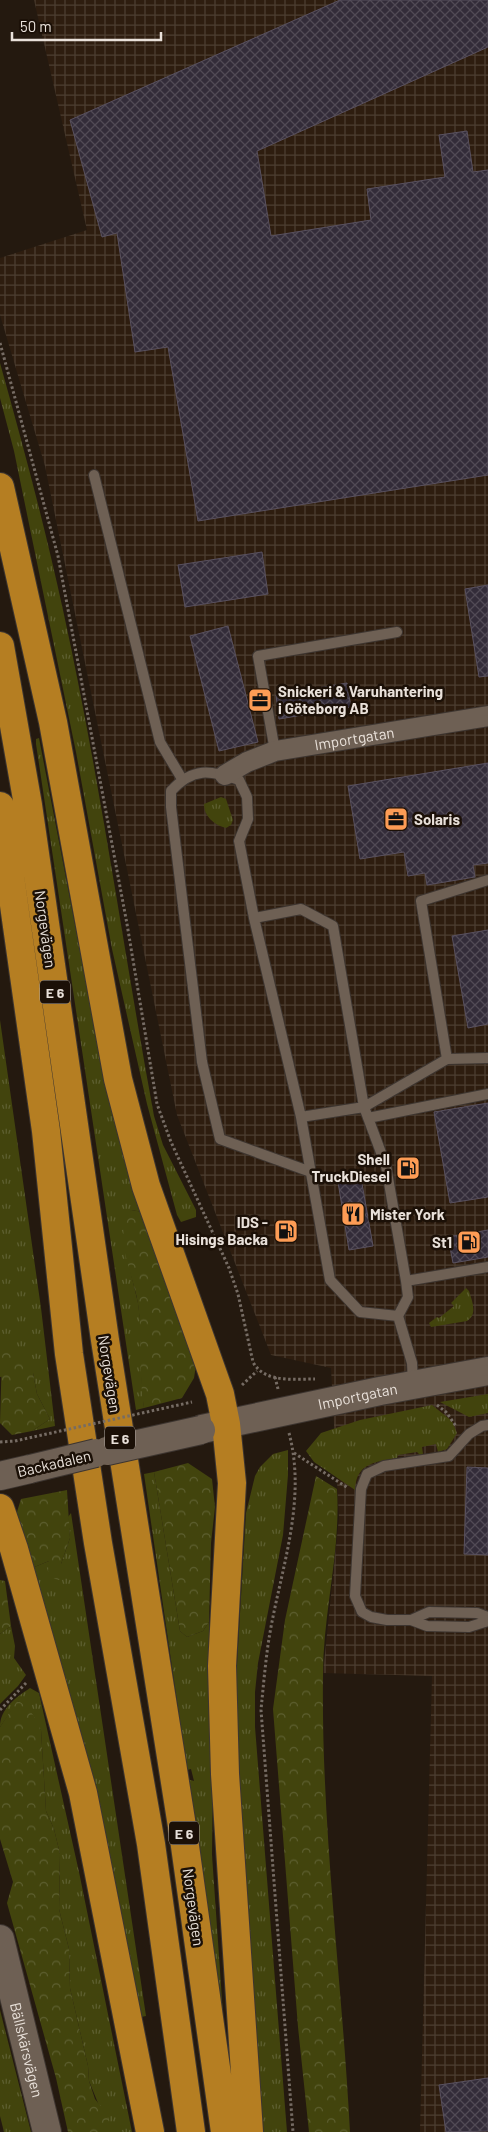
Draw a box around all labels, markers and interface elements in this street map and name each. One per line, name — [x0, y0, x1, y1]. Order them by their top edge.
scale bar — [12, 10, 161, 42]
text: 50 m — [20, 17, 52, 35]
place label: Snickeri & Varuhantering i Göteborg AB — [278, 682, 443, 717]
office icon: Snickeri & Varuhantering i Göteborg AB — [247, 687, 273, 713]
street label: Importgatan — [313, 723, 396, 753]
office icon: Solaris — [383, 806, 409, 832]
place label: Solaris — [414, 810, 460, 828]
street label: Norgevägen — [32, 889, 60, 969]
road number: E 6 — [40, 980, 70, 1004]
place label: Shell TruckDiesel — [312, 1150, 390, 1185]
fuel station icon: Shell TruckDiesel — [395, 1155, 421, 1181]
restaurant icon: Mister York — [340, 1201, 366, 1227]
place label: Mister York — [370, 1205, 445, 1223]
place label: IDS - Hisings Backa — [176, 1213, 268, 1248]
fuel station icon: IDS - Hisings Backa — [273, 1218, 299, 1244]
fuel station icon: St1 — [456, 1229, 482, 1255]
place label: St1 — [432, 1233, 452, 1251]
street label: Norgevägen — [95, 1334, 125, 1414]
street label: Importgatan — [316, 1379, 399, 1413]
road number: E 6 — [105, 1426, 135, 1450]
street label: Backadalen — [15, 1446, 93, 1480]
road number: E 6 — [169, 1822, 199, 1845]
street label: Norgevägen — [180, 1867, 208, 1947]
street label: Bällskärsvägen — [7, 2000, 47, 2099]

